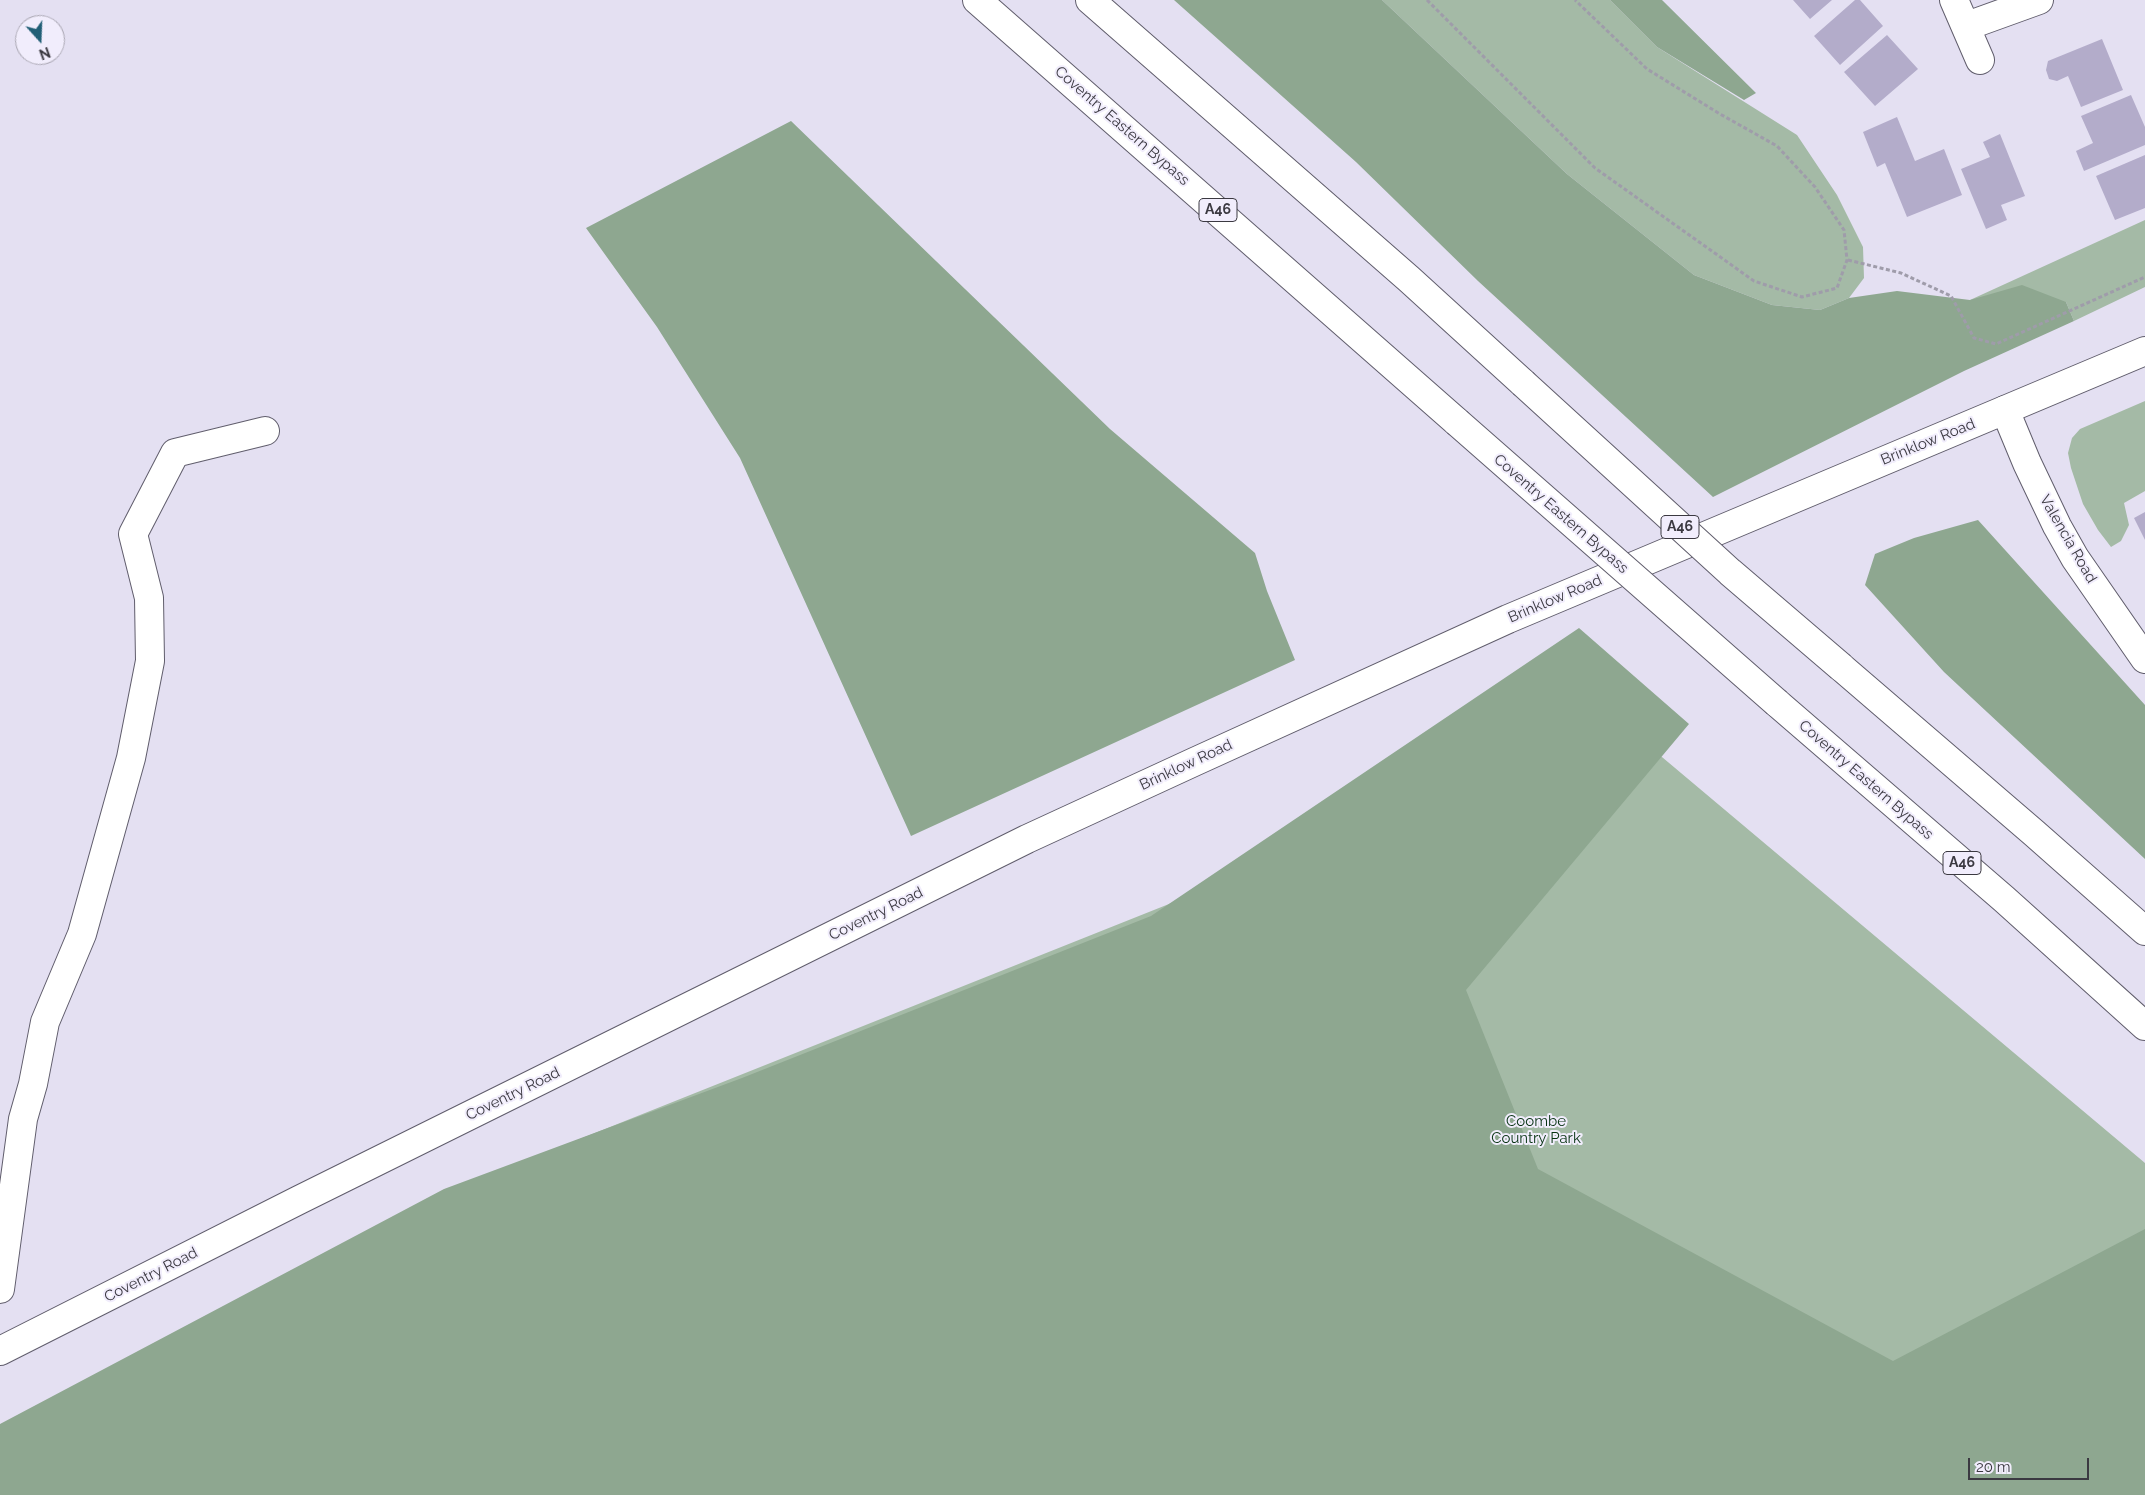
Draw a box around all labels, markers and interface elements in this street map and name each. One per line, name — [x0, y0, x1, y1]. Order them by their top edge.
north arrow — [15, 15, 65, 65]
text: N — [37, 44, 53, 63]
street label: Coventry Eastern Bypass — [1051, 63, 1193, 189]
road number: A46 — [1199, 198, 1237, 222]
street label: Brinklow Road — [1878, 415, 1978, 469]
street label: Coventry Eastern Bypass — [1490, 451, 1632, 577]
street label: Valencia Road — [2036, 492, 2100, 586]
road number: A46 — [1661, 516, 1699, 538]
street label: Brinklow Road — [1505, 571, 1605, 627]
street label: Coventry Eastern Bypass — [1795, 717, 1937, 843]
street label: Brinklow Road — [1137, 736, 1235, 794]
road number: A46 — [1943, 851, 1981, 874]
street label: Coventry Road — [826, 883, 926, 945]
street label: Coventry Road — [463, 1063, 563, 1125]
park label: Coombe Country Park — [1491, 1112, 1581, 1147]
street label: Coventry Road — [101, 1244, 201, 1306]
scale bar — [1970, 1448, 2091, 1480]
text: 20 m — [1976, 1458, 2011, 1476]

